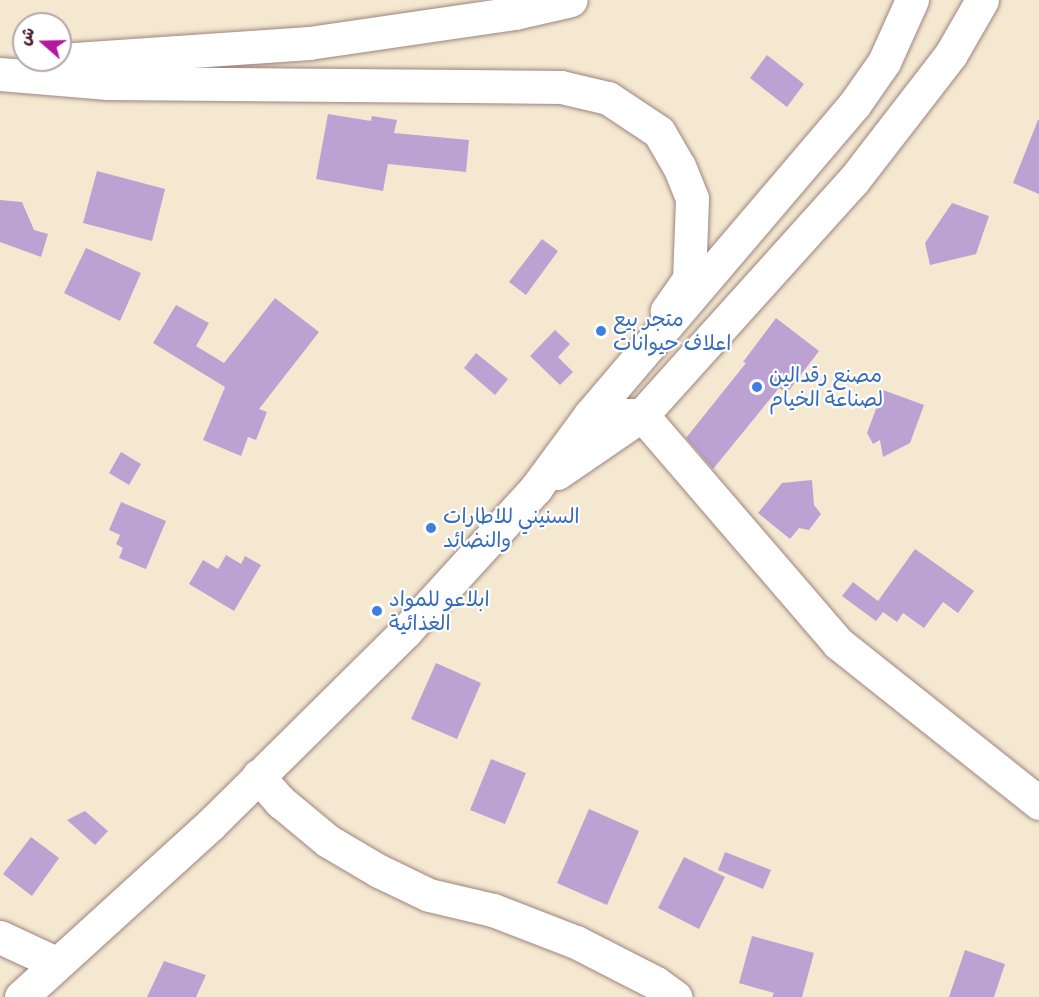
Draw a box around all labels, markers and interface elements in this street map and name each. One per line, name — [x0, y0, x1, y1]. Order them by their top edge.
north arrow — [12, 12, 72, 72]
text: ش — [15, 25, 38, 48]
place label: متجر بيع اعلاف حيوانات — [613, 306, 732, 356]
marker: متجر بيع اعلاف حيوانات — [594, 324, 608, 338]
place label: مصنع رقدالين لصناعة الخيام — [769, 362, 883, 412]
marker: مصنع رقدالين لصناعة الخيام — [750, 380, 764, 394]
place label: السنيني للاطارات والنضائد — [443, 503, 580, 553]
marker: السنيني للاطارات والنضائد — [424, 521, 438, 535]
place label: ابلاعو للمواد الغذائية — [389, 586, 490, 636]
marker: ابلاعو للمواد الغذائية — [370, 604, 384, 618]

